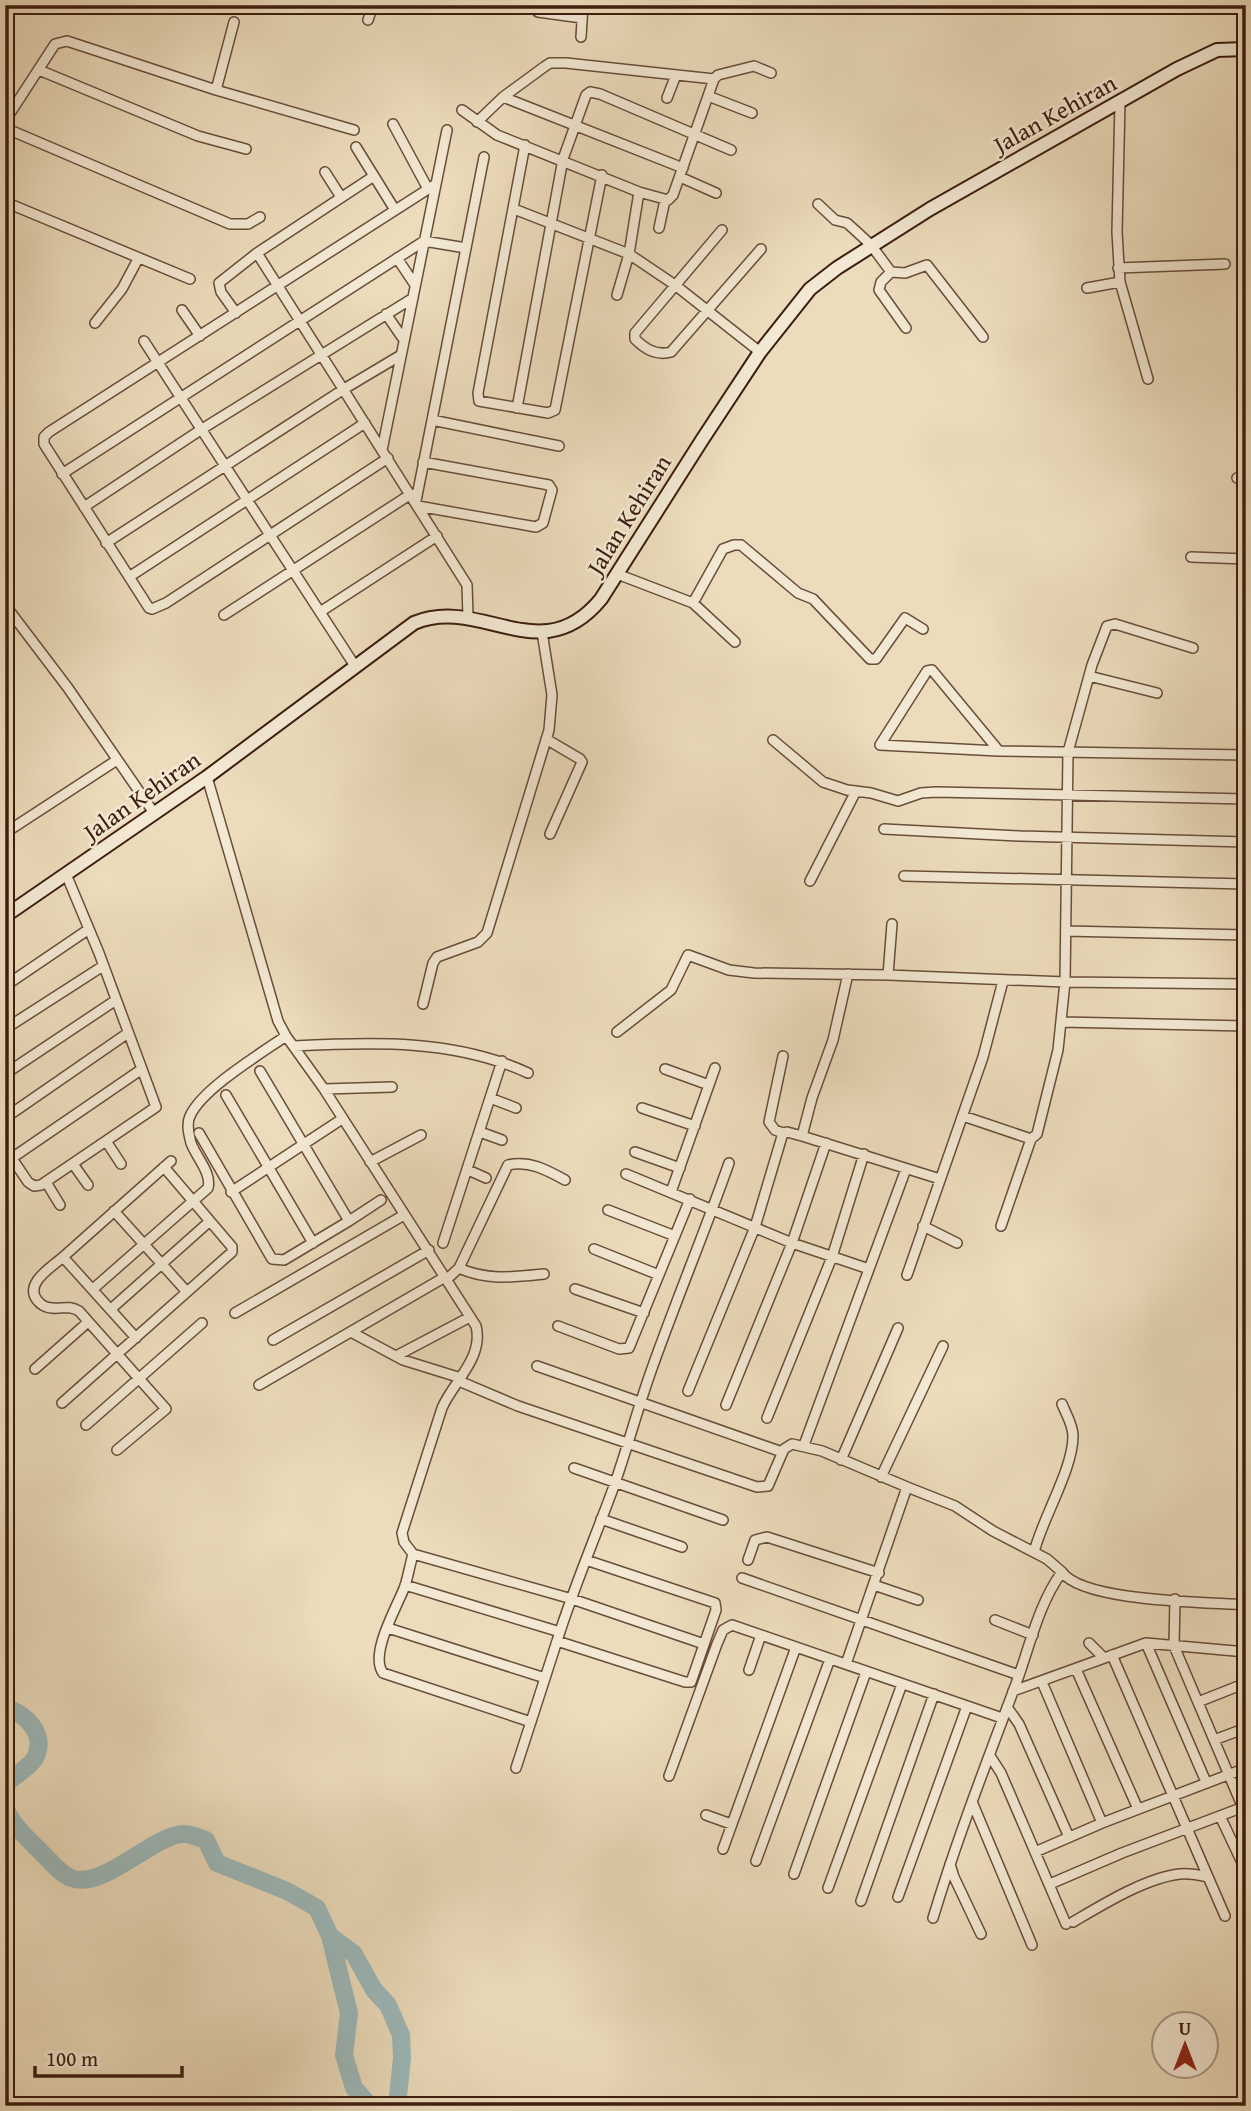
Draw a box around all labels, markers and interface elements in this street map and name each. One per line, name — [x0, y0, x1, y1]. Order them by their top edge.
street label: Jalan Kehiran — [984, 65, 1123, 163]
street label: Jalan Kehiran — [576, 447, 680, 584]
street label: Jalan Kehiran — [74, 742, 208, 851]
north arrow — [1150, 2010, 1220, 2080]
text: U — [1179, 2014, 1192, 2042]
scale bar — [35, 2034, 182, 2078]
text: 100 m — [46, 2043, 98, 2074]

